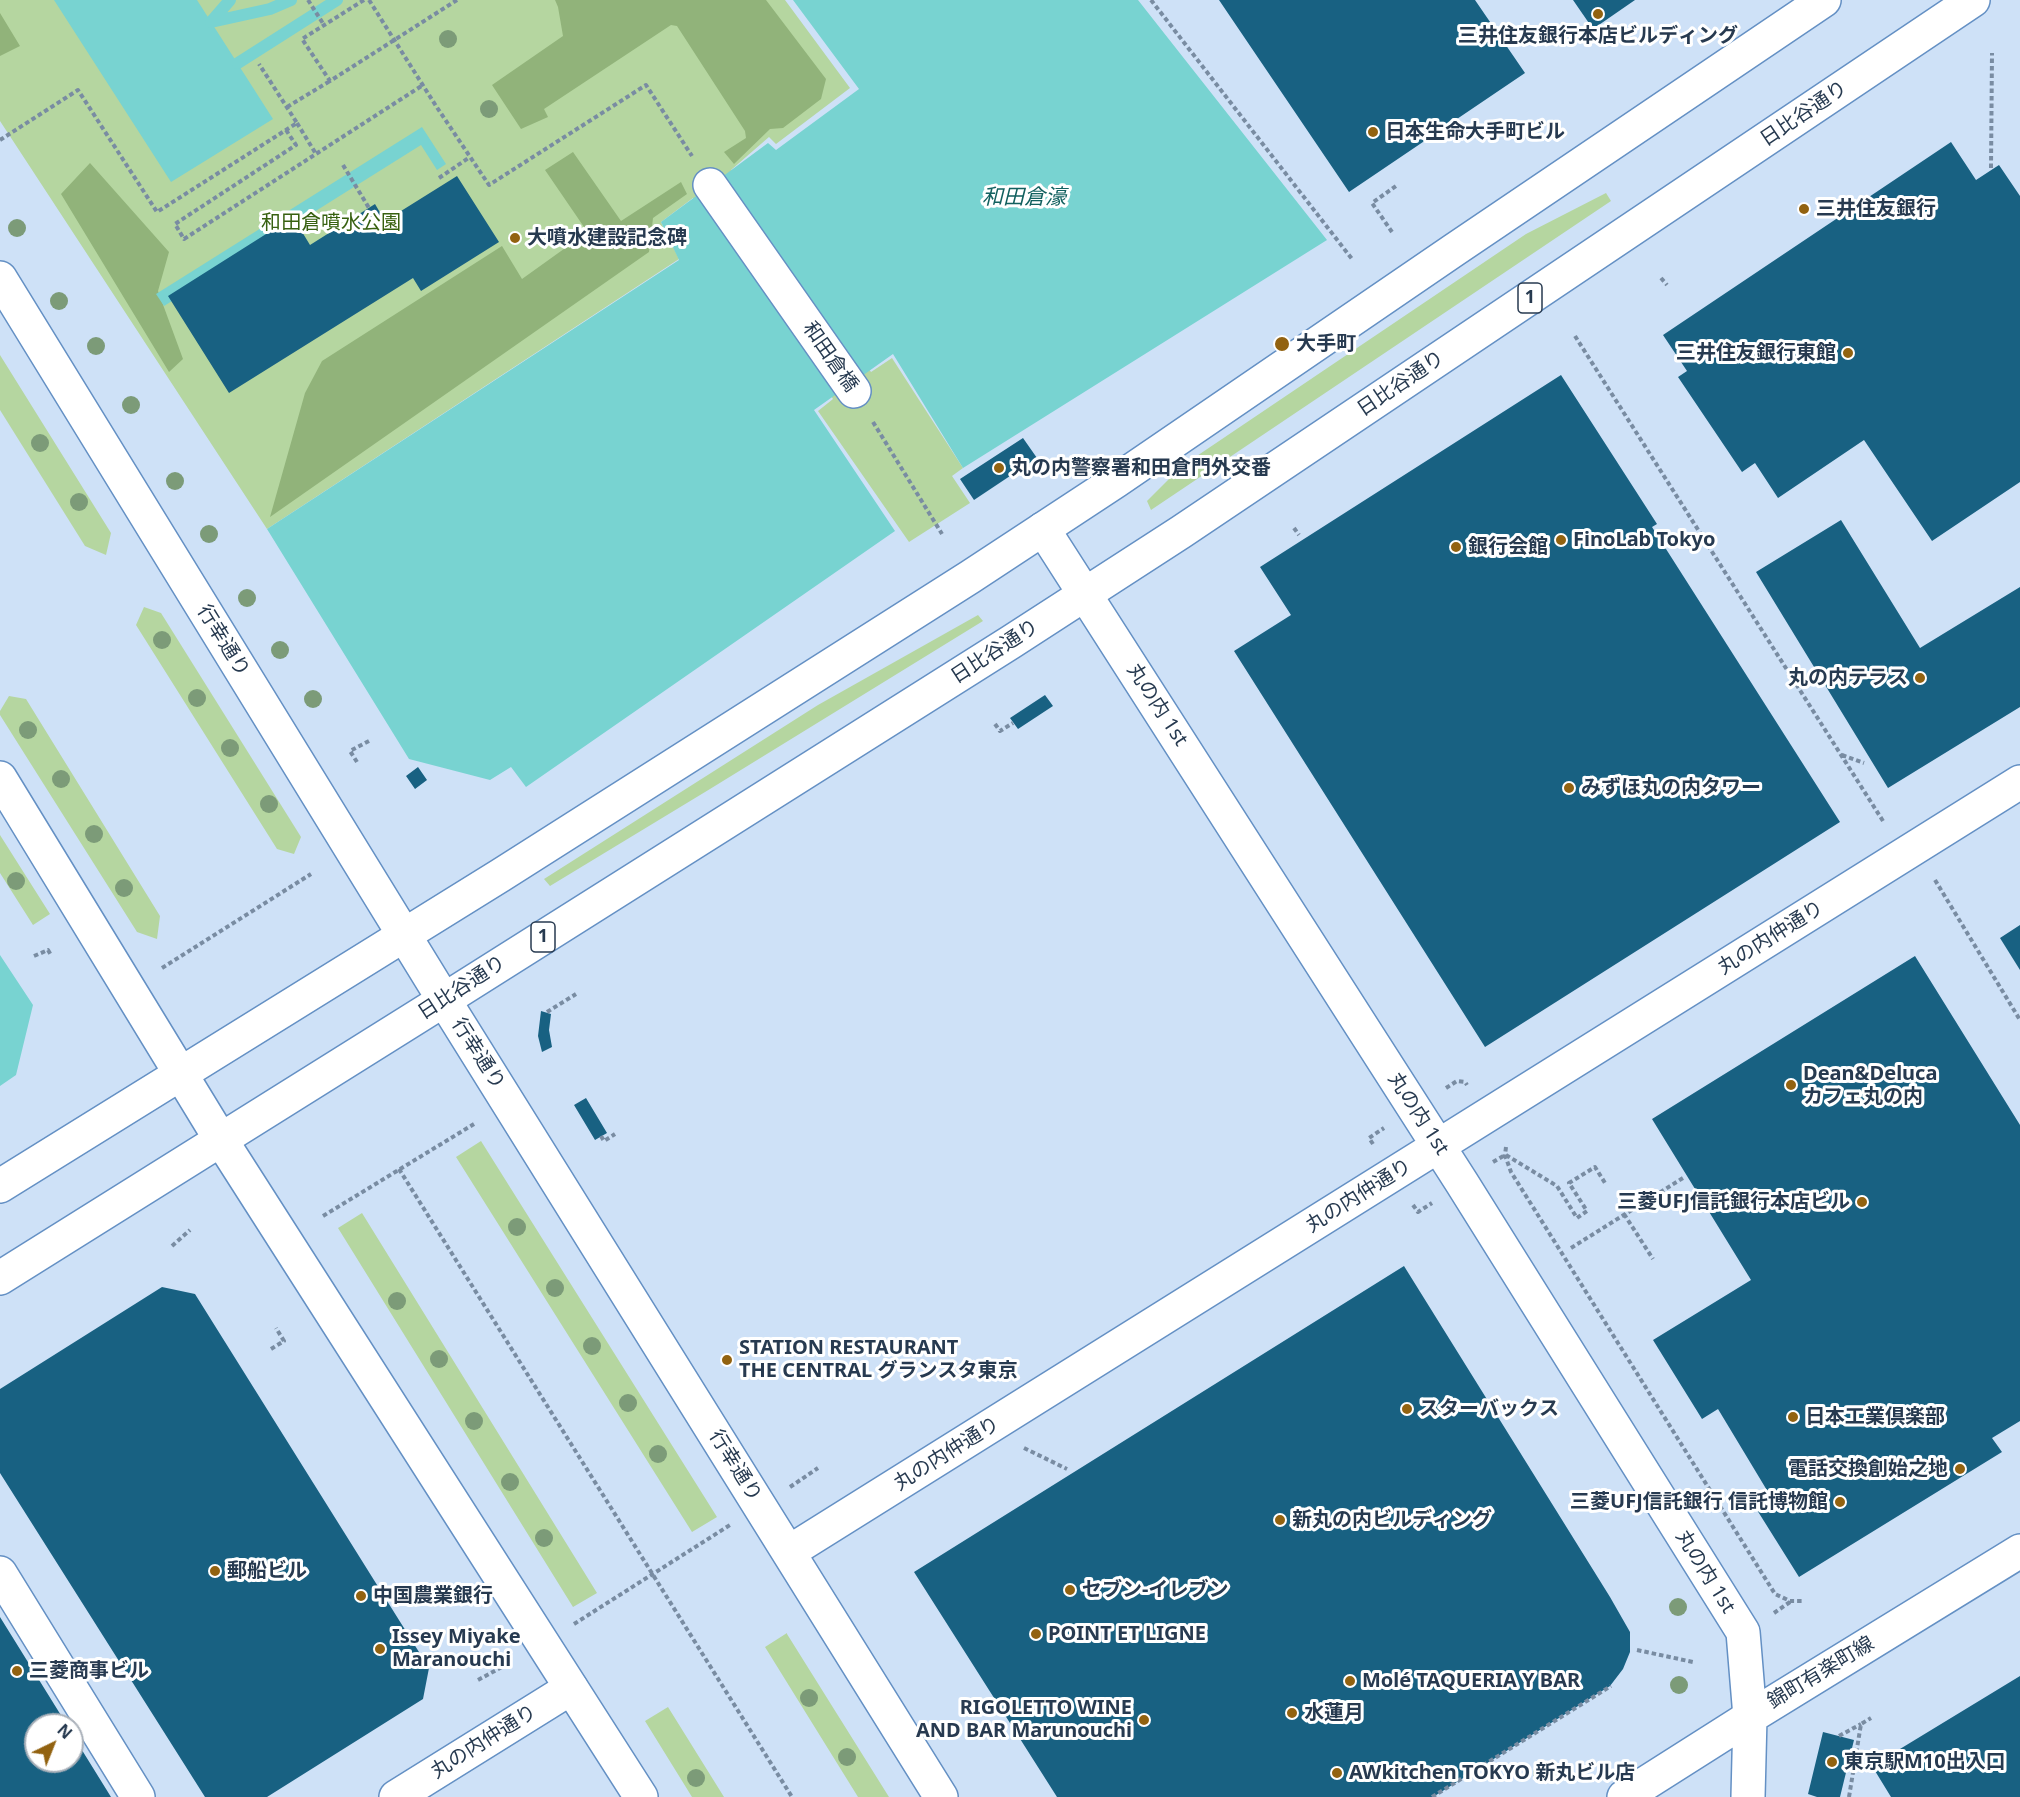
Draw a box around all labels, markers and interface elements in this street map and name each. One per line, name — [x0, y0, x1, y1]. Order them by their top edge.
marker: 三井住友銀行本店ビルディング — [1591, 7, 1605, 21]
place label: 三井住友銀行本店ビルディング — [1458, 24, 1738, 48]
street label: 日比谷通り — [1756, 76, 1852, 152]
place label: 日本生命大手町ビル — [1385, 120, 1565, 144]
marker: 日本生命大手町ビル — [1366, 125, 1380, 139]
water label: 和田倉濠 — [982, 185, 1066, 211]
place label: 三井住友銀行 — [1816, 197, 1936, 221]
marker: 三井住友銀行 — [1797, 202, 1811, 216]
park label: 和田倉噴水公園 — [261, 211, 401, 235]
place label: 大噴水建設記念碑 — [527, 226, 687, 250]
marker: 大噴水建設記念碑 — [508, 231, 522, 245]
road number: 1 — [1518, 283, 1542, 313]
street label: 和田倉橋 — [797, 317, 863, 397]
place label: 大手町 — [1296, 332, 1356, 356]
marker: 大手町 — [1273, 335, 1291, 353]
place label: 三井住友銀行東館 — [1676, 341, 1836, 365]
street label: 日比谷通り — [1353, 346, 1449, 422]
marker: 三井住友銀行東館 — [1841, 346, 1855, 360]
place label: 丸の内警察署和田倉門外交番 — [1011, 456, 1271, 480]
marker: 丸の内警察署和田倉門外交番 — [992, 461, 1006, 475]
place label: FinoLab Tokyo — [1573, 528, 1715, 552]
marker: FinoLab Tokyo — [1554, 533, 1568, 547]
place label: 銀行会館 — [1468, 535, 1548, 559]
marker: 銀行会館 — [1449, 540, 1463, 554]
street label: 行幸通り — [192, 601, 254, 681]
street label: 日比谷通り — [947, 615, 1043, 689]
street label: 丸の内 1st — [1121, 659, 1193, 751]
place label: 丸の内テラス — [1788, 666, 1908, 690]
marker: 丸の内テラス — [1913, 671, 1927, 685]
place label: みずほ丸の内タワー — [1581, 776, 1761, 800]
marker: みずほ丸の内タワー — [1562, 781, 1576, 795]
street label: 丸の内仲通り — [1714, 896, 1828, 980]
road number: 1 — [531, 922, 555, 952]
street label: 日比谷通り — [414, 951, 510, 1025]
street label: 行幸通り — [446, 1014, 510, 1094]
place label: Dean&Deluca カフェ丸の内 — [1803, 1062, 1937, 1109]
street label: 丸の内 1st — [1382, 1068, 1454, 1160]
marker: Dean&Deluca カフェ丸の内 — [1784, 1078, 1798, 1092]
street label: 丸の内仲通り — [1302, 1154, 1416, 1238]
place label: 三菱UFJ信託銀行本店ビル — [1617, 1190, 1850, 1214]
marker: 三菱UFJ信託銀行本店ビル — [1855, 1195, 1869, 1209]
place label: STATION RESTAURANT THE CENTRAL グランスタ東京 — [739, 1336, 1017, 1383]
marker: STATION RESTAURANT THE CENTRAL グランスタ東京 — [720, 1353, 734, 1367]
place label: スターバックス — [1419, 1397, 1559, 1421]
marker: スターバックス — [1400, 1402, 1414, 1416]
place label: 日本工業倶楽部 — [1805, 1405, 1945, 1429]
marker: 日本工業倶楽部 — [1786, 1410, 1800, 1424]
street label: 丸の内仲通り — [890, 1412, 1004, 1496]
street label: 行幸通り — [704, 1426, 766, 1506]
place label: 電話交換創始之地 — [1788, 1457, 1948, 1481]
marker: 電話交換創始之地 — [1953, 1462, 1967, 1476]
place label: 三菱UFJ信託銀行 信託博物館 — [1570, 1490, 1828, 1514]
marker: 三菱UFJ信託銀行 信託博物館 — [1833, 1495, 1847, 1509]
place label: 新丸の内ビルディング — [1292, 1508, 1492, 1532]
marker: 新丸の内ビルディング — [1273, 1513, 1287, 1527]
street label: 丸の内 1st — [1670, 1526, 1740, 1618]
place label: 郵船ビル — [227, 1559, 307, 1583]
marker: 郵船ビル — [208, 1564, 222, 1578]
place label: セブン-イレブン — [1082, 1578, 1228, 1602]
marker: セブン-イレブン — [1063, 1583, 1077, 1597]
place label: 中国農業銀行 — [373, 1584, 493, 1608]
marker: 中国農業銀行 — [354, 1589, 368, 1603]
place label: POINT ET LIGNE — [1048, 1622, 1206, 1646]
place label: Issey Miyake Maranouchi — [392, 1625, 521, 1672]
marker: POINT ET LIGNE — [1029, 1627, 1043, 1641]
street label: 錦町有楽町線 — [1763, 1632, 1879, 1714]
marker: Issey Miyake Maranouchi — [373, 1642, 387, 1656]
place label: 三菱商事ビル — [29, 1659, 149, 1683]
marker: 三菱商事ビル — [10, 1664, 24, 1678]
place label: Molé TAQUERIA Y BAR — [1362, 1669, 1580, 1693]
marker: Molé TAQUERIA Y BAR — [1343, 1674, 1357, 1688]
place label: RIGOLETTO WINE AND BAR Marunouchi — [916, 1696, 1132, 1743]
street label: 丸の内仲通り — [427, 1700, 541, 1784]
place label: 水蓮月 — [1304, 1701, 1364, 1725]
marker: 水蓮月 — [1285, 1706, 1299, 1720]
north arrow — [24, 1713, 84, 1773]
marker: RIGOLETTO WINE AND BAR Marunouchi — [1137, 1713, 1151, 1727]
text: N — [53, 1719, 77, 1744]
place label: 東京駅M10出入口 — [1844, 1750, 2006, 1774]
marker: 東京駅M10出入口 — [1825, 1755, 1839, 1769]
place label: AWkitchen TOKYO 新丸ビル店 — [1349, 1761, 1635, 1785]
marker: AWkitchen TOKYO 新丸ビル店 — [1330, 1766, 1344, 1780]

